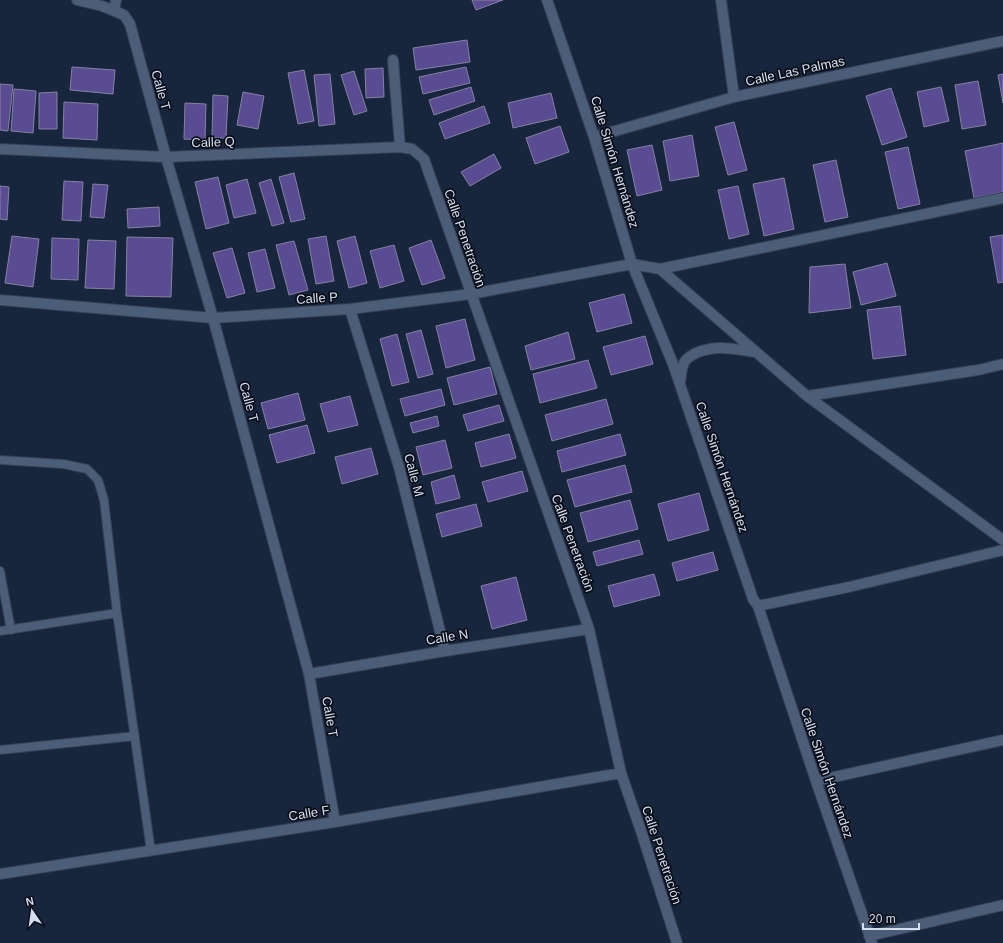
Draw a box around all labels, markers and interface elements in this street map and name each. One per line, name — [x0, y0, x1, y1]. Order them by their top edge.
street label: Calle Las Palmas — [744, 53, 847, 89]
street label: Calle T — [148, 68, 174, 112]
street label: Calle Simón Hernández — [588, 94, 642, 230]
street label: Calle Q — [191, 134, 235, 150]
street label: Calle Penetración — [441, 187, 489, 289]
street label: Calle P — [296, 289, 338, 307]
street label: Calle T — [236, 380, 262, 424]
street label: Calle Simón Hernández — [693, 400, 751, 534]
street label: Calle M — [401, 452, 427, 498]
street label: Calle Penetración — [548, 492, 598, 594]
street label: Calle N — [425, 626, 469, 648]
street label: Calle T — [319, 696, 341, 739]
street label: Calle Simón Hernández — [798, 706, 856, 840]
street label: Calle F — [287, 802, 331, 824]
street label: Calle Penetración — [639, 804, 685, 906]
north arrow — [12, 891, 52, 931]
text: N — [25, 895, 35, 908]
scale bar — [863, 905, 919, 931]
text: 20 m — [869, 912, 896, 926]

